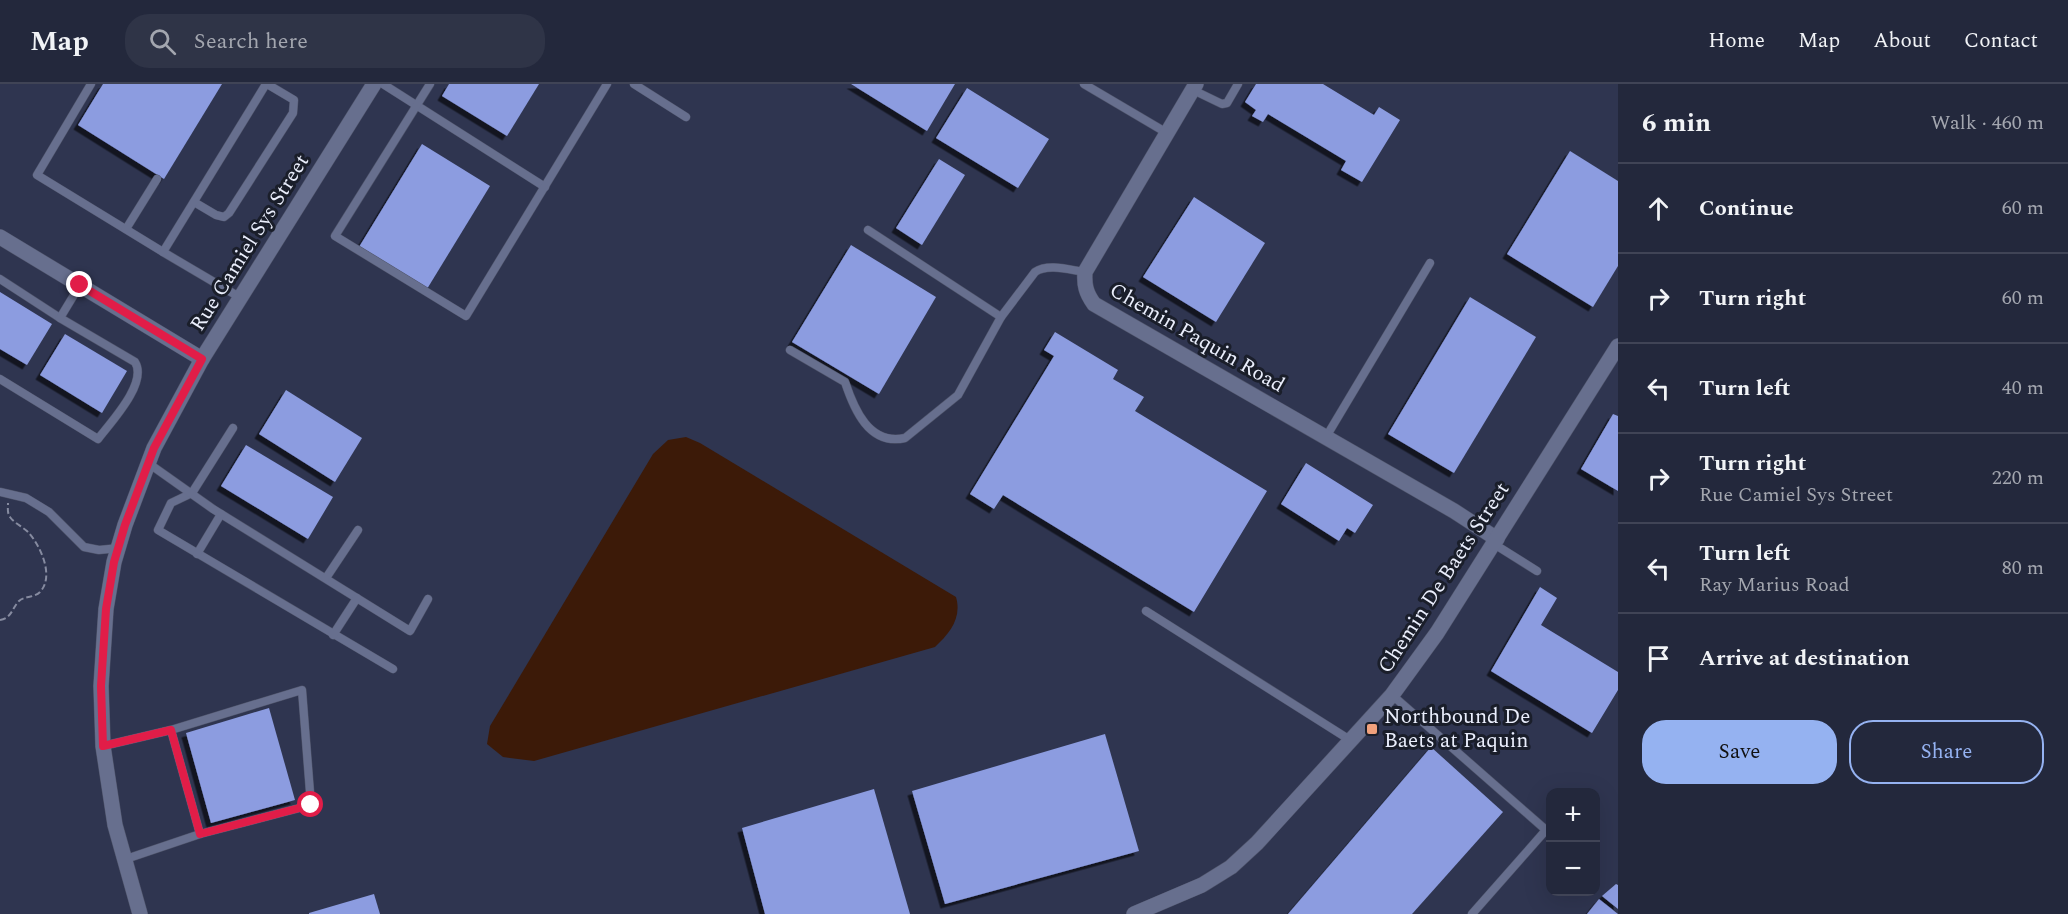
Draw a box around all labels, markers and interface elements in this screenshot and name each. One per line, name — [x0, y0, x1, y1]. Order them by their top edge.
search box — [125, 14, 545, 68]
text: Map — [30, 20, 89, 63]
icon: search — [146, 25, 179, 58]
text: Search here — [194, 25, 308, 58]
text: Home — [1708, 25, 1765, 57]
text: Map — [1798, 25, 1840, 57]
text: About — [1873, 25, 1931, 57]
text: Contact — [1964, 25, 2038, 57]
text: 6 min — [1642, 103, 1711, 143]
text: Walk · 460 m — [1931, 108, 2044, 138]
street label: Rue Camiel Sys Street — [182, 148, 318, 338]
icon: ahead — [1642, 192, 1675, 225]
text: Continue — [1699, 192, 1794, 225]
text: 60 m — [2002, 193, 2044, 223]
route end — [66, 271, 92, 297]
street label: Chemin Paquin Road — [1103, 275, 1291, 401]
icon: right — [1642, 282, 1675, 315]
text: Turn right — [1699, 282, 1806, 315]
text: 60 m — [2002, 283, 2044, 313]
icon: left — [1642, 372, 1675, 405]
text: Turn left — [1699, 372, 1791, 405]
text: 40 m — [2002, 373, 2044, 403]
text: Turn right — [1699, 447, 1806, 480]
icon: right — [1642, 462, 1675, 495]
text: 220 m — [1992, 463, 2044, 493]
street label: Chemin De Baets Street — [1370, 476, 1518, 680]
text: Rue Camiel Sys Street — [1699, 480, 1893, 510]
text: Turn left — [1699, 537, 1791, 570]
icon: left — [1642, 552, 1675, 585]
text: 80 m — [2002, 553, 2044, 583]
text: Ray Marius Road — [1699, 570, 1850, 600]
icon: arrive — [1642, 642, 1675, 675]
text: Arrive at destination — [1699, 642, 1910, 675]
place label: Northbound De Baets at Paquin — [1384, 701, 1531, 757]
button: Save — [1642, 720, 1837, 784]
button: Share — [1849, 720, 2044, 784]
marker: Northbound De Baets at Paquin — [1365, 722, 1379, 736]
map controls — [1546, 788, 1600, 896]
button: + — [1546, 788, 1600, 842]
route start — [297, 791, 323, 817]
button: − — [1546, 842, 1600, 896]

